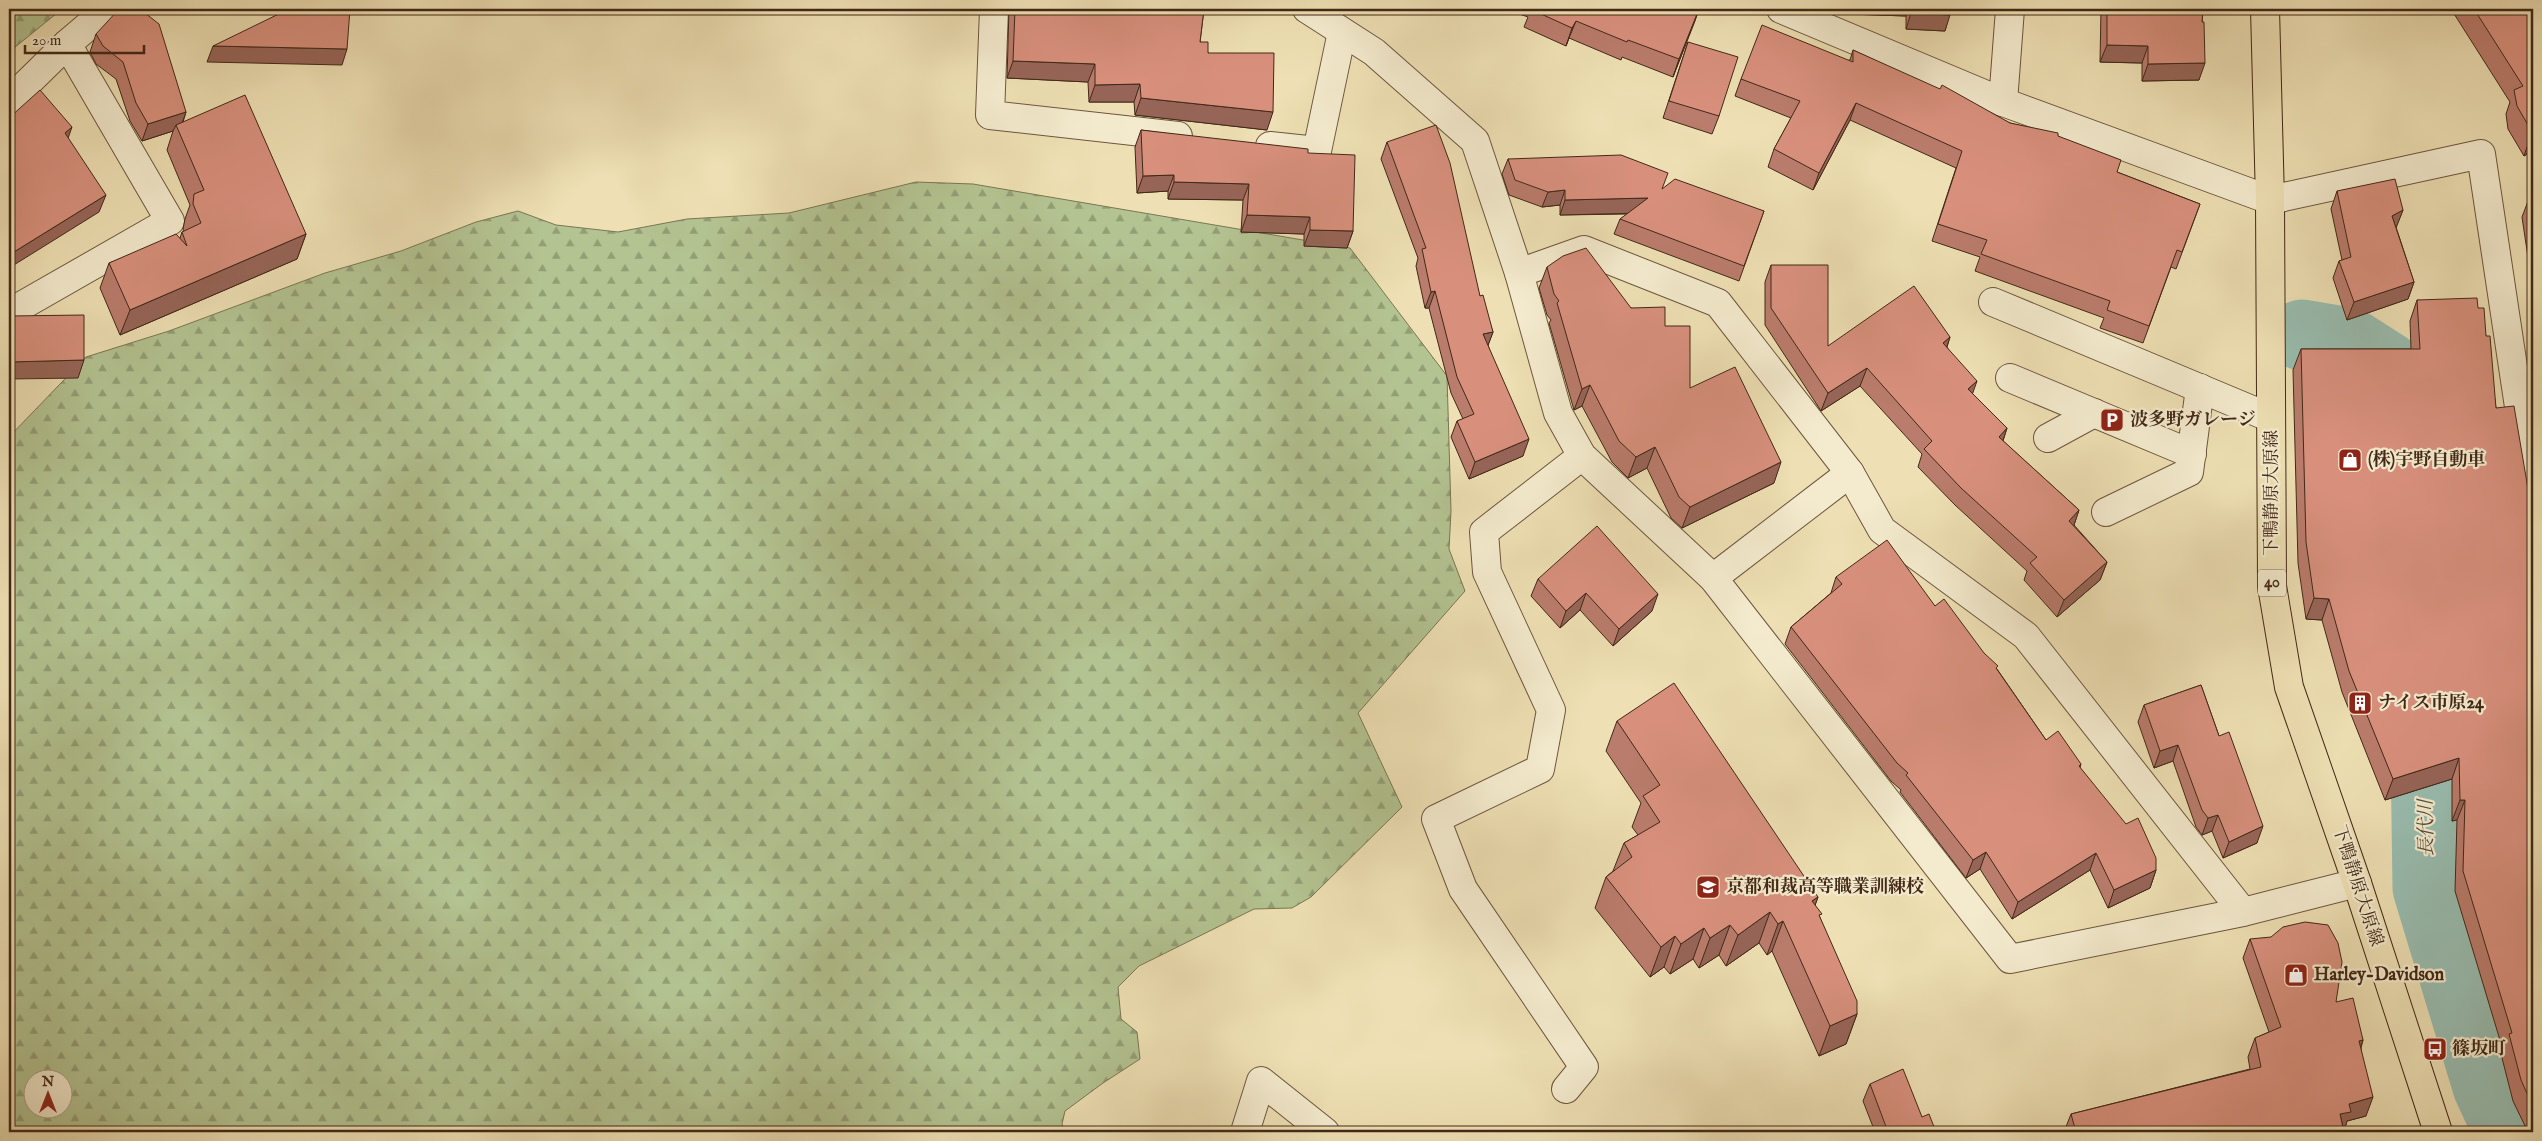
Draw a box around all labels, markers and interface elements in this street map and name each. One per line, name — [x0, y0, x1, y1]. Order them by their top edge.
scale bar — [25, 22, 144, 54]
text: 20 m — [32, 31, 62, 50]
parking icon: 波多野ガレージ — [2099, 407, 2125, 433]
place label: 波多野ガレージ — [2130, 409, 2256, 432]
street label: 下鴨静原大原線 — [2261, 430, 2284, 556]
shop icon: (株)宇野自動車 — [2337, 447, 2363, 473]
place label: (株)宇野自動車 — [2368, 449, 2485, 472]
road number: 40 — [2258, 570, 2286, 596]
building icon: ナイス市原24 — [2347, 690, 2373, 716]
place label: ナイス市原24 — [2378, 692, 2485, 715]
water label: 長代川 — [2414, 797, 2439, 857]
street label: 下鴨静原大原線 — [2327, 823, 2387, 949]
school or university icon: 京都和裁高等職業訓練校 — [1695, 874, 1721, 900]
place label: 京都和裁高等職業訓練校 — [1726, 876, 1924, 899]
shop icon: Harley-Davidson — [2283, 962, 2309, 988]
place label: Harley-Davidson — [2314, 964, 2444, 987]
bus stop icon: 篠坂町 — [2422, 1036, 2448, 1062]
place label: 篠坂町 — [2452, 1038, 2506, 1061]
north arrow — [22, 1068, 72, 1118]
text: N — [41, 1073, 54, 1091]

